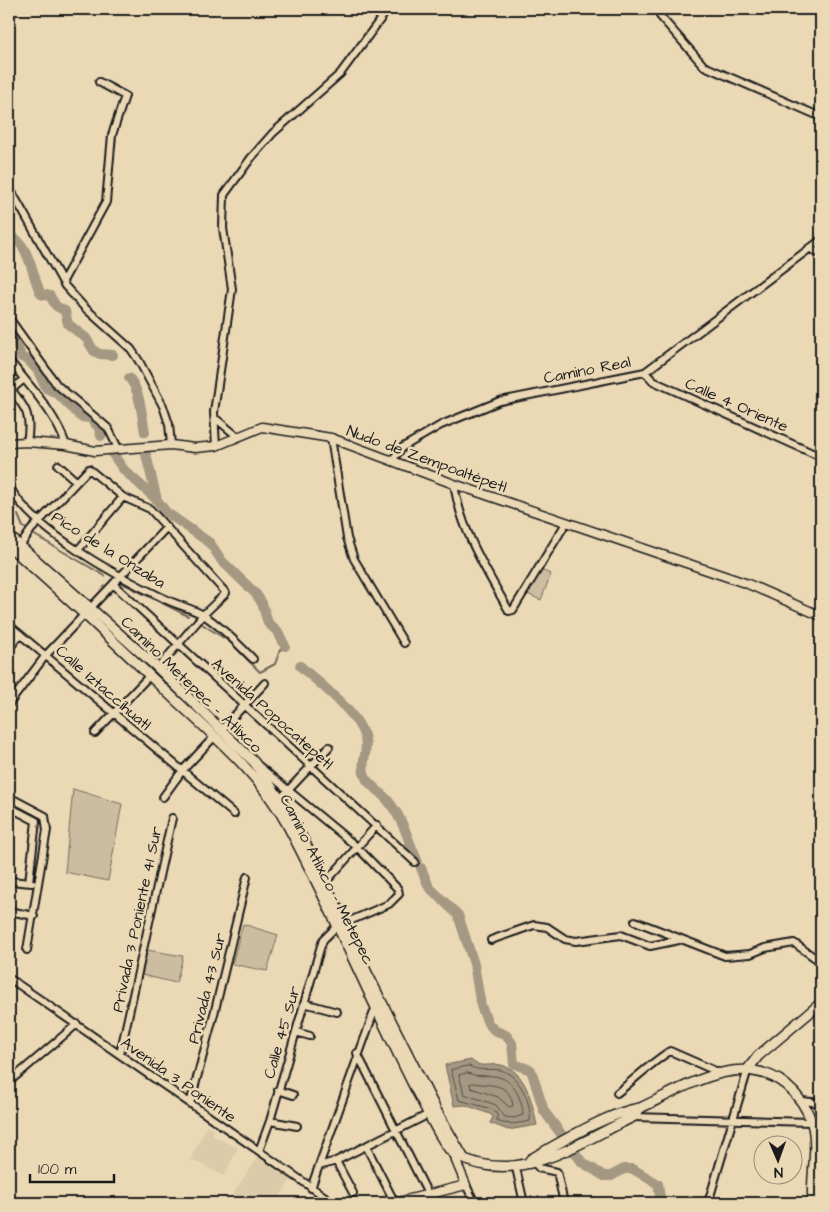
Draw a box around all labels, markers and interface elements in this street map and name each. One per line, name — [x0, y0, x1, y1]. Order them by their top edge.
street label: Camino Real — [542, 351, 633, 389]
street label: Calle 4 Oriente — [682, 372, 792, 438]
street label: Nudo de Zempoaltépetl — [344, 420, 510, 498]
street label: Pico de la Onzaba — [47, 506, 170, 594]
street label: Camino Metepec - Atlixco — [116, 611, 267, 758]
street label: Calle Iztaccíhuatl — [51, 640, 156, 736]
street label: Avenida Popocatepetl — [206, 653, 338, 775]
street label: Camino Atlixco - Metepec — [275, 790, 380, 968]
street label: Privada 3 Poniente 41 Sur — [107, 824, 167, 1014]
street label: Privada 43 Sur — [183, 930, 231, 1046]
street label: Calle 45 Sur — [258, 983, 306, 1081]
street label: Avenida 3 Poniente — [116, 1032, 241, 1128]
north arrow — [752, 1134, 802, 1184]
scale bar — [30, 1152, 114, 1184]
text: 100 m — [38, 1159, 77, 1180]
text: N — [773, 1162, 783, 1182]

